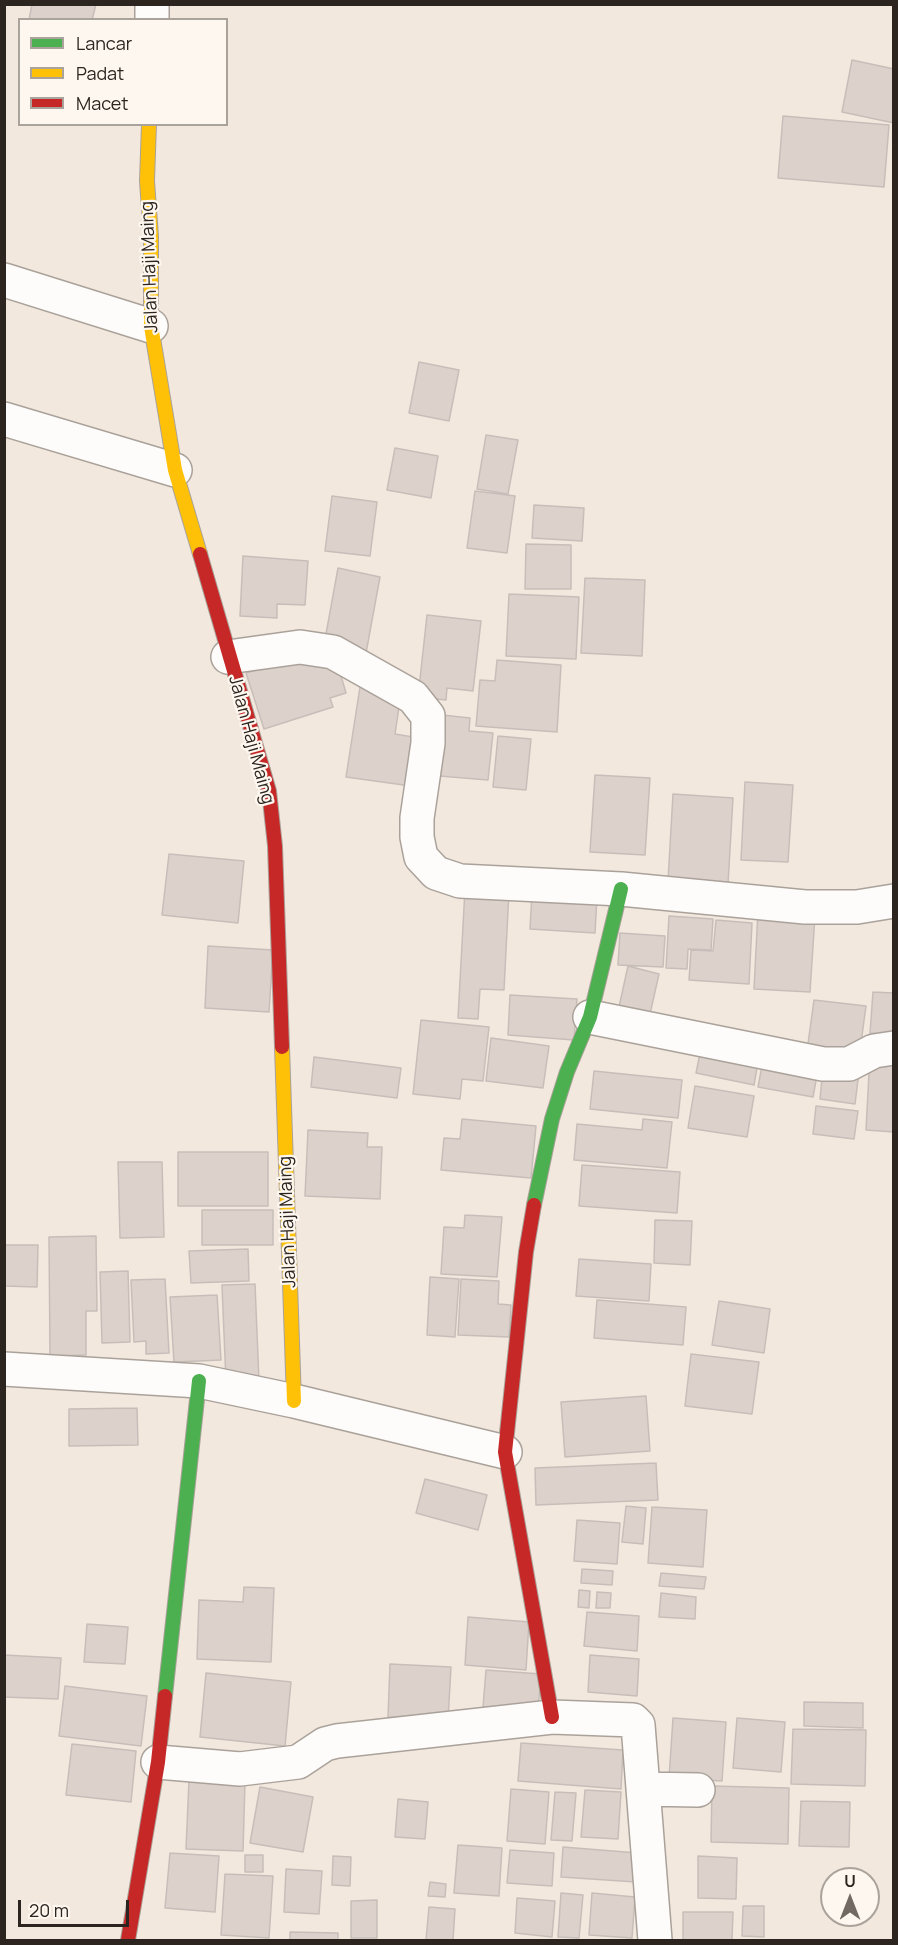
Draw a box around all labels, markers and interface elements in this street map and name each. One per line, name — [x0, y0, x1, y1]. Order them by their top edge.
legend — [18, 18, 228, 126]
text: Lancar — [76, 31, 132, 55]
text: Padat — [76, 61, 124, 85]
text: Macet — [76, 91, 129, 115]
street label: Jalan Haji Maing — [137, 201, 163, 333]
street label: Jalan Haji Maing — [223, 673, 279, 807]
street label: Jalan Haji Maing — [275, 1156, 301, 1288]
north arrow — [820, 1867, 880, 1927]
text: U — [844, 1870, 856, 1892]
scale bar — [21, 1888, 132, 1926]
text: 20 m — [29, 1898, 69, 1922]

